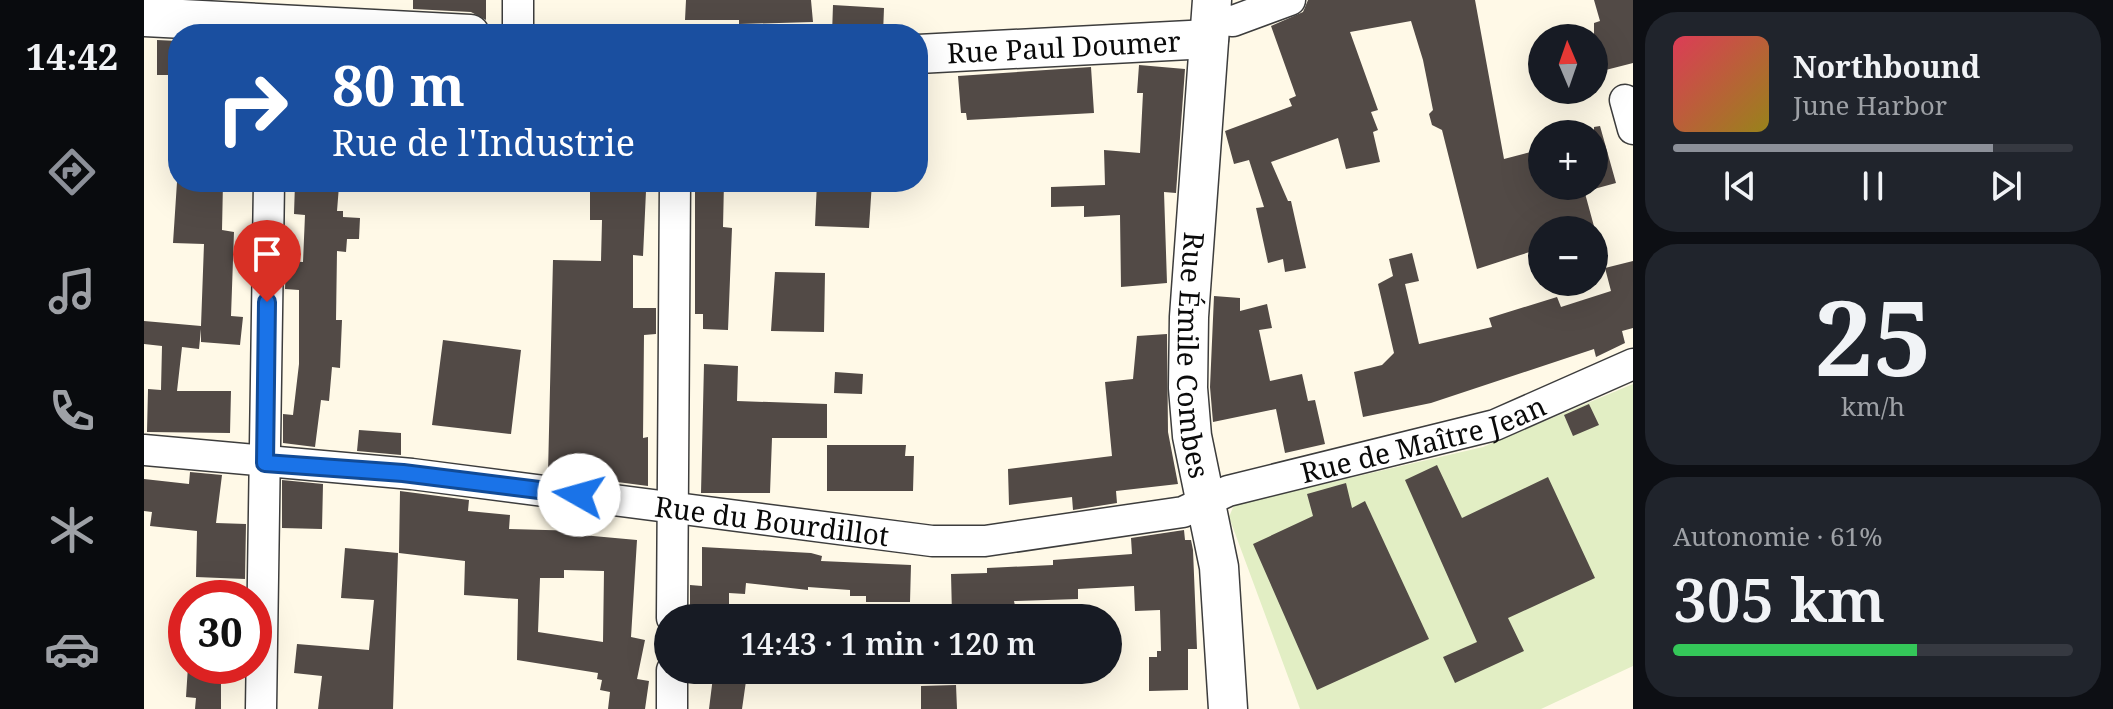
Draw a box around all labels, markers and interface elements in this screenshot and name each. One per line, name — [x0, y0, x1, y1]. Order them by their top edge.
street label: Rue Paul Doumer — [946, 21, 1182, 71]
north arrow — [1528, 24, 1608, 104]
map controls — [1528, 24, 1608, 296]
text: 14:42 — [26, 32, 118, 81]
text: 80 m — [332, 46, 465, 122]
text: Northbound — [1793, 46, 1980, 87]
icon: right — [200, 56, 304, 160]
text: June Harbor — [1793, 87, 1947, 123]
text: Rue de l'Industrie — [332, 118, 635, 167]
button: + — [1528, 120, 1608, 200]
icon: directions — [44, 144, 100, 200]
icon: previous — [1718, 164, 1762, 208]
icon: pause — [1851, 164, 1895, 208]
icon: next — [1984, 164, 2028, 208]
button: − — [1528, 216, 1608, 296]
pin — [233, 220, 301, 302]
street label: Rue Émile Combes — [1169, 231, 1219, 481]
icon: arrive — [245, 232, 289, 276]
icon: music — [44, 263, 100, 319]
text: 25 — [1814, 265, 1932, 406]
icon: phone — [44, 383, 100, 439]
street label: Rue de Maître Jean — [1297, 386, 1551, 491]
text: km/h — [1841, 388, 1905, 424]
position arrow — [537, 453, 621, 537]
street label: Rue du Bourdillot — [653, 486, 891, 554]
icon: climate — [44, 502, 100, 558]
text: Autonomie · 61% — [1673, 518, 1882, 554]
text: 305 km — [1673, 558, 1885, 640]
speed limit sign: 30 — [168, 580, 272, 684]
icon: car — [44, 621, 100, 677]
text: 14:43 · 1 min · 120 m — [740, 623, 1036, 664]

